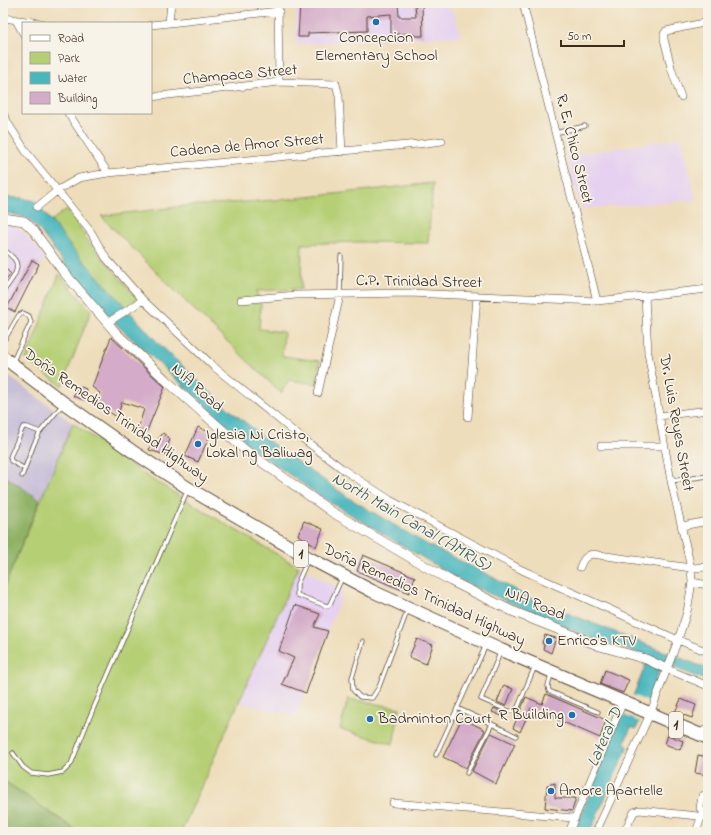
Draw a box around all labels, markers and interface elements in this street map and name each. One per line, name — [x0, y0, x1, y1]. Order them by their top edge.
marker: Concepcion Elementary School — [371, 17, 381, 27]
legend — [22, 22, 152, 114]
scale bar — [561, 22, 624, 48]
place label: Concepcion Elementary School — [315, 26, 438, 68]
text: 50 m — [567, 28, 591, 46]
text: Road — [58, 30, 84, 48]
text: Park — [58, 50, 80, 68]
street label: Champaca Street — [182, 58, 299, 92]
text: Water — [58, 70, 87, 88]
text: Building — [57, 90, 97, 109]
street label: R. E. Chico Street — [549, 92, 599, 207]
street label: Cadena de Amor Street — [169, 127, 325, 165]
street label: C.P. Trinidad Street — [356, 269, 483, 295]
street label: Doña Remedios Trinidad Highway — [18, 342, 214, 489]
street label: Dr. Luis Reyes Street — [652, 352, 700, 494]
street label: NIA Road — [165, 358, 229, 418]
place label: Iglesia Ni Cristo, Lokal ng Baliwag — [206, 423, 313, 465]
marker: Iglesia Ni Cristo, Lokal ng Baliwag — [193, 439, 203, 449]
water label: North Main Canal (AMRIS) — [327, 466, 497, 579]
street label: Doña Remedios Trinidad Highway — [318, 537, 529, 653]
road number: 1 — [294, 541, 308, 567]
street label: NIA Road — [501, 581, 569, 627]
place label: Enrico's KTV — [557, 629, 637, 653]
marker: Enrico's KTV — [544, 636, 554, 646]
water label: Lateral D — [581, 702, 630, 771]
place label: R Building — [499, 703, 564, 727]
place label: Badminton Court — [377, 707, 492, 731]
marker: R Building — [567, 710, 577, 720]
road number: 1 — [669, 712, 683, 738]
marker: Badminton Court — [365, 714, 375, 724]
place label: Amore Apartelle — [559, 779, 664, 803]
marker: Amore Apartelle — [546, 786, 556, 796]

